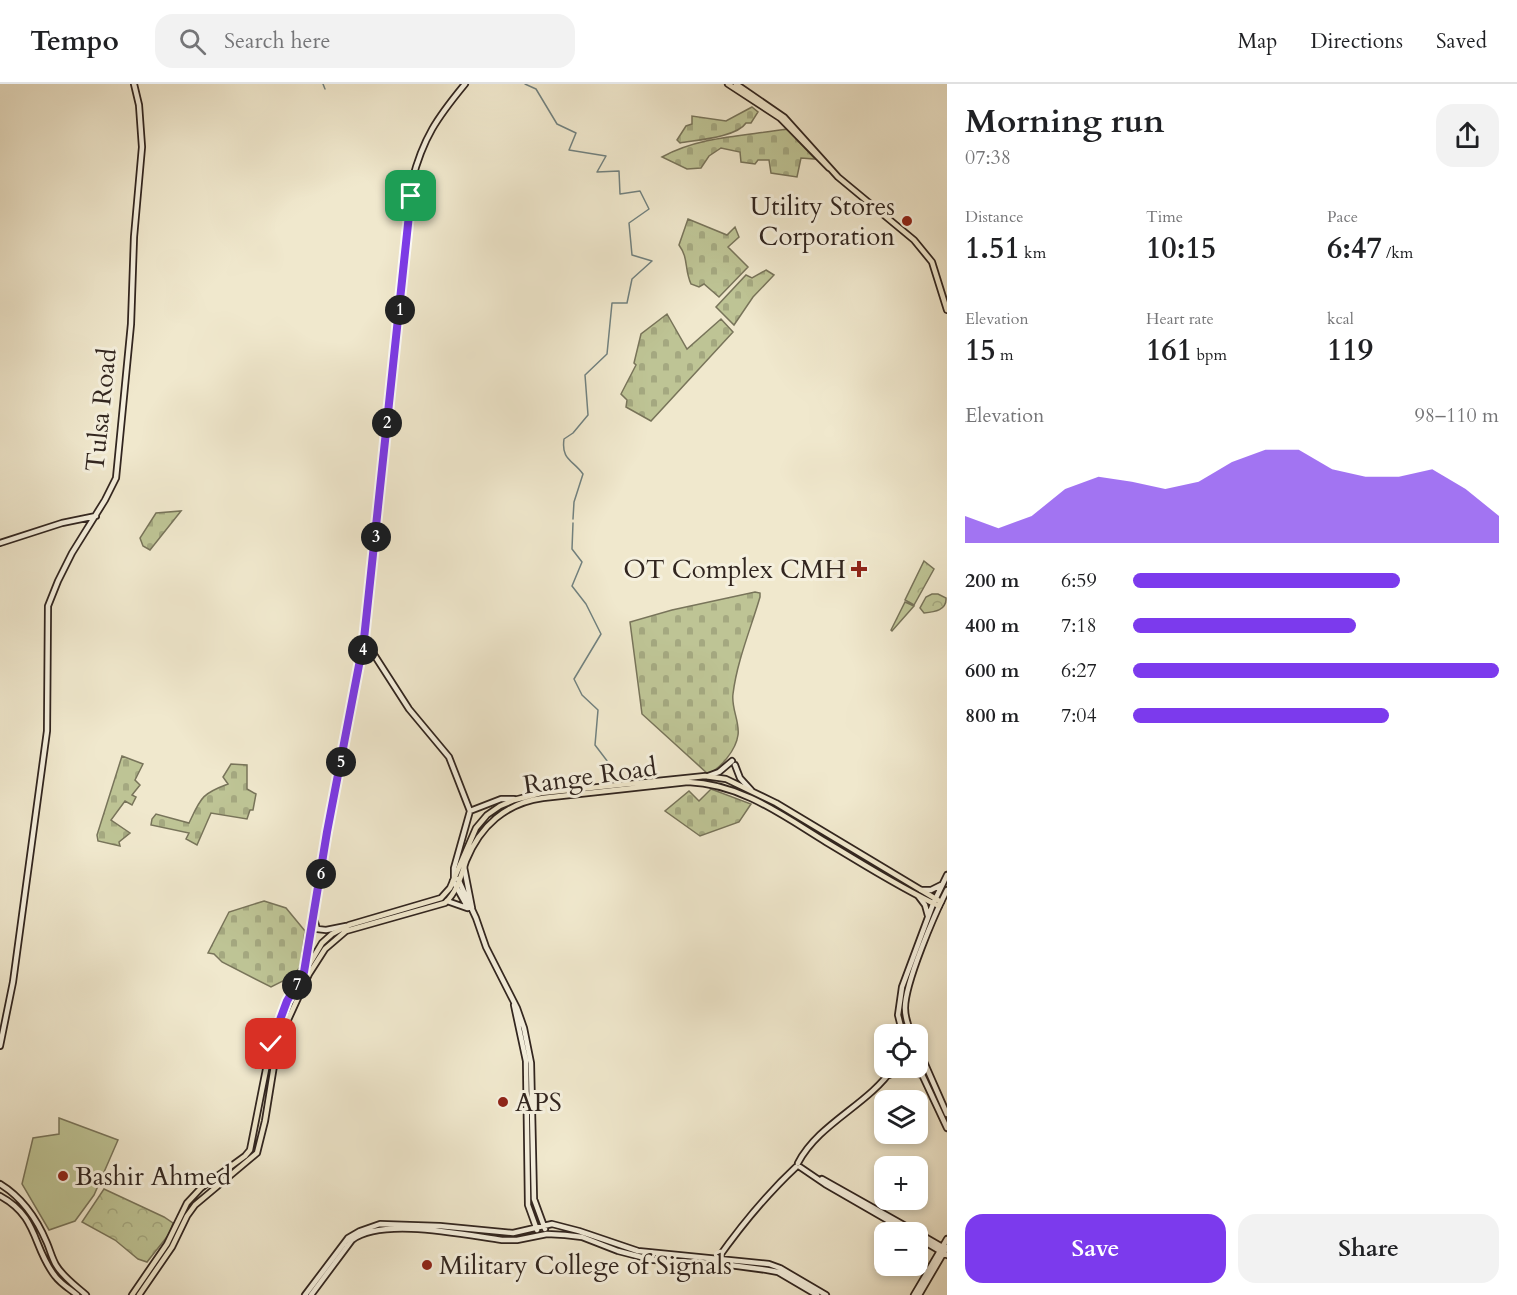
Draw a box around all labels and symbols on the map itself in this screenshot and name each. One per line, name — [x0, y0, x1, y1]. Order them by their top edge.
pin — [385, 170, 436, 221]
place label: Utility Stores Corporation — [750, 189, 895, 254]
marker: Utility Stores Corporation — [900, 214, 914, 228]
pin: 1 — [385, 295, 415, 325]
street label: Tulsa Road — [77, 346, 125, 473]
pin: 2 — [372, 408, 402, 438]
pin: 3 — [361, 522, 391, 552]
place label: OT Complex CMH — [623, 552, 846, 587]
marker: OT Complex CMH — [850, 560, 868, 578]
pin: 4 — [348, 635, 378, 665]
pin: 5 — [326, 747, 356, 777]
street label: Range Road — [521, 749, 659, 803]
pin: 6 — [306, 859, 336, 889]
pin: 7 — [282, 970, 312, 1000]
pin — [245, 1018, 296, 1069]
place label: APS — [515, 1085, 562, 1120]
marker: APS — [496, 1095, 510, 1109]
place label: Bashir Ahmed — [75, 1159, 231, 1194]
marker: Bashir Ahmed — [56, 1169, 70, 1183]
place label: Military College of Signals — [439, 1248, 732, 1283]
marker: Military College of Signals — [420, 1258, 434, 1272]

